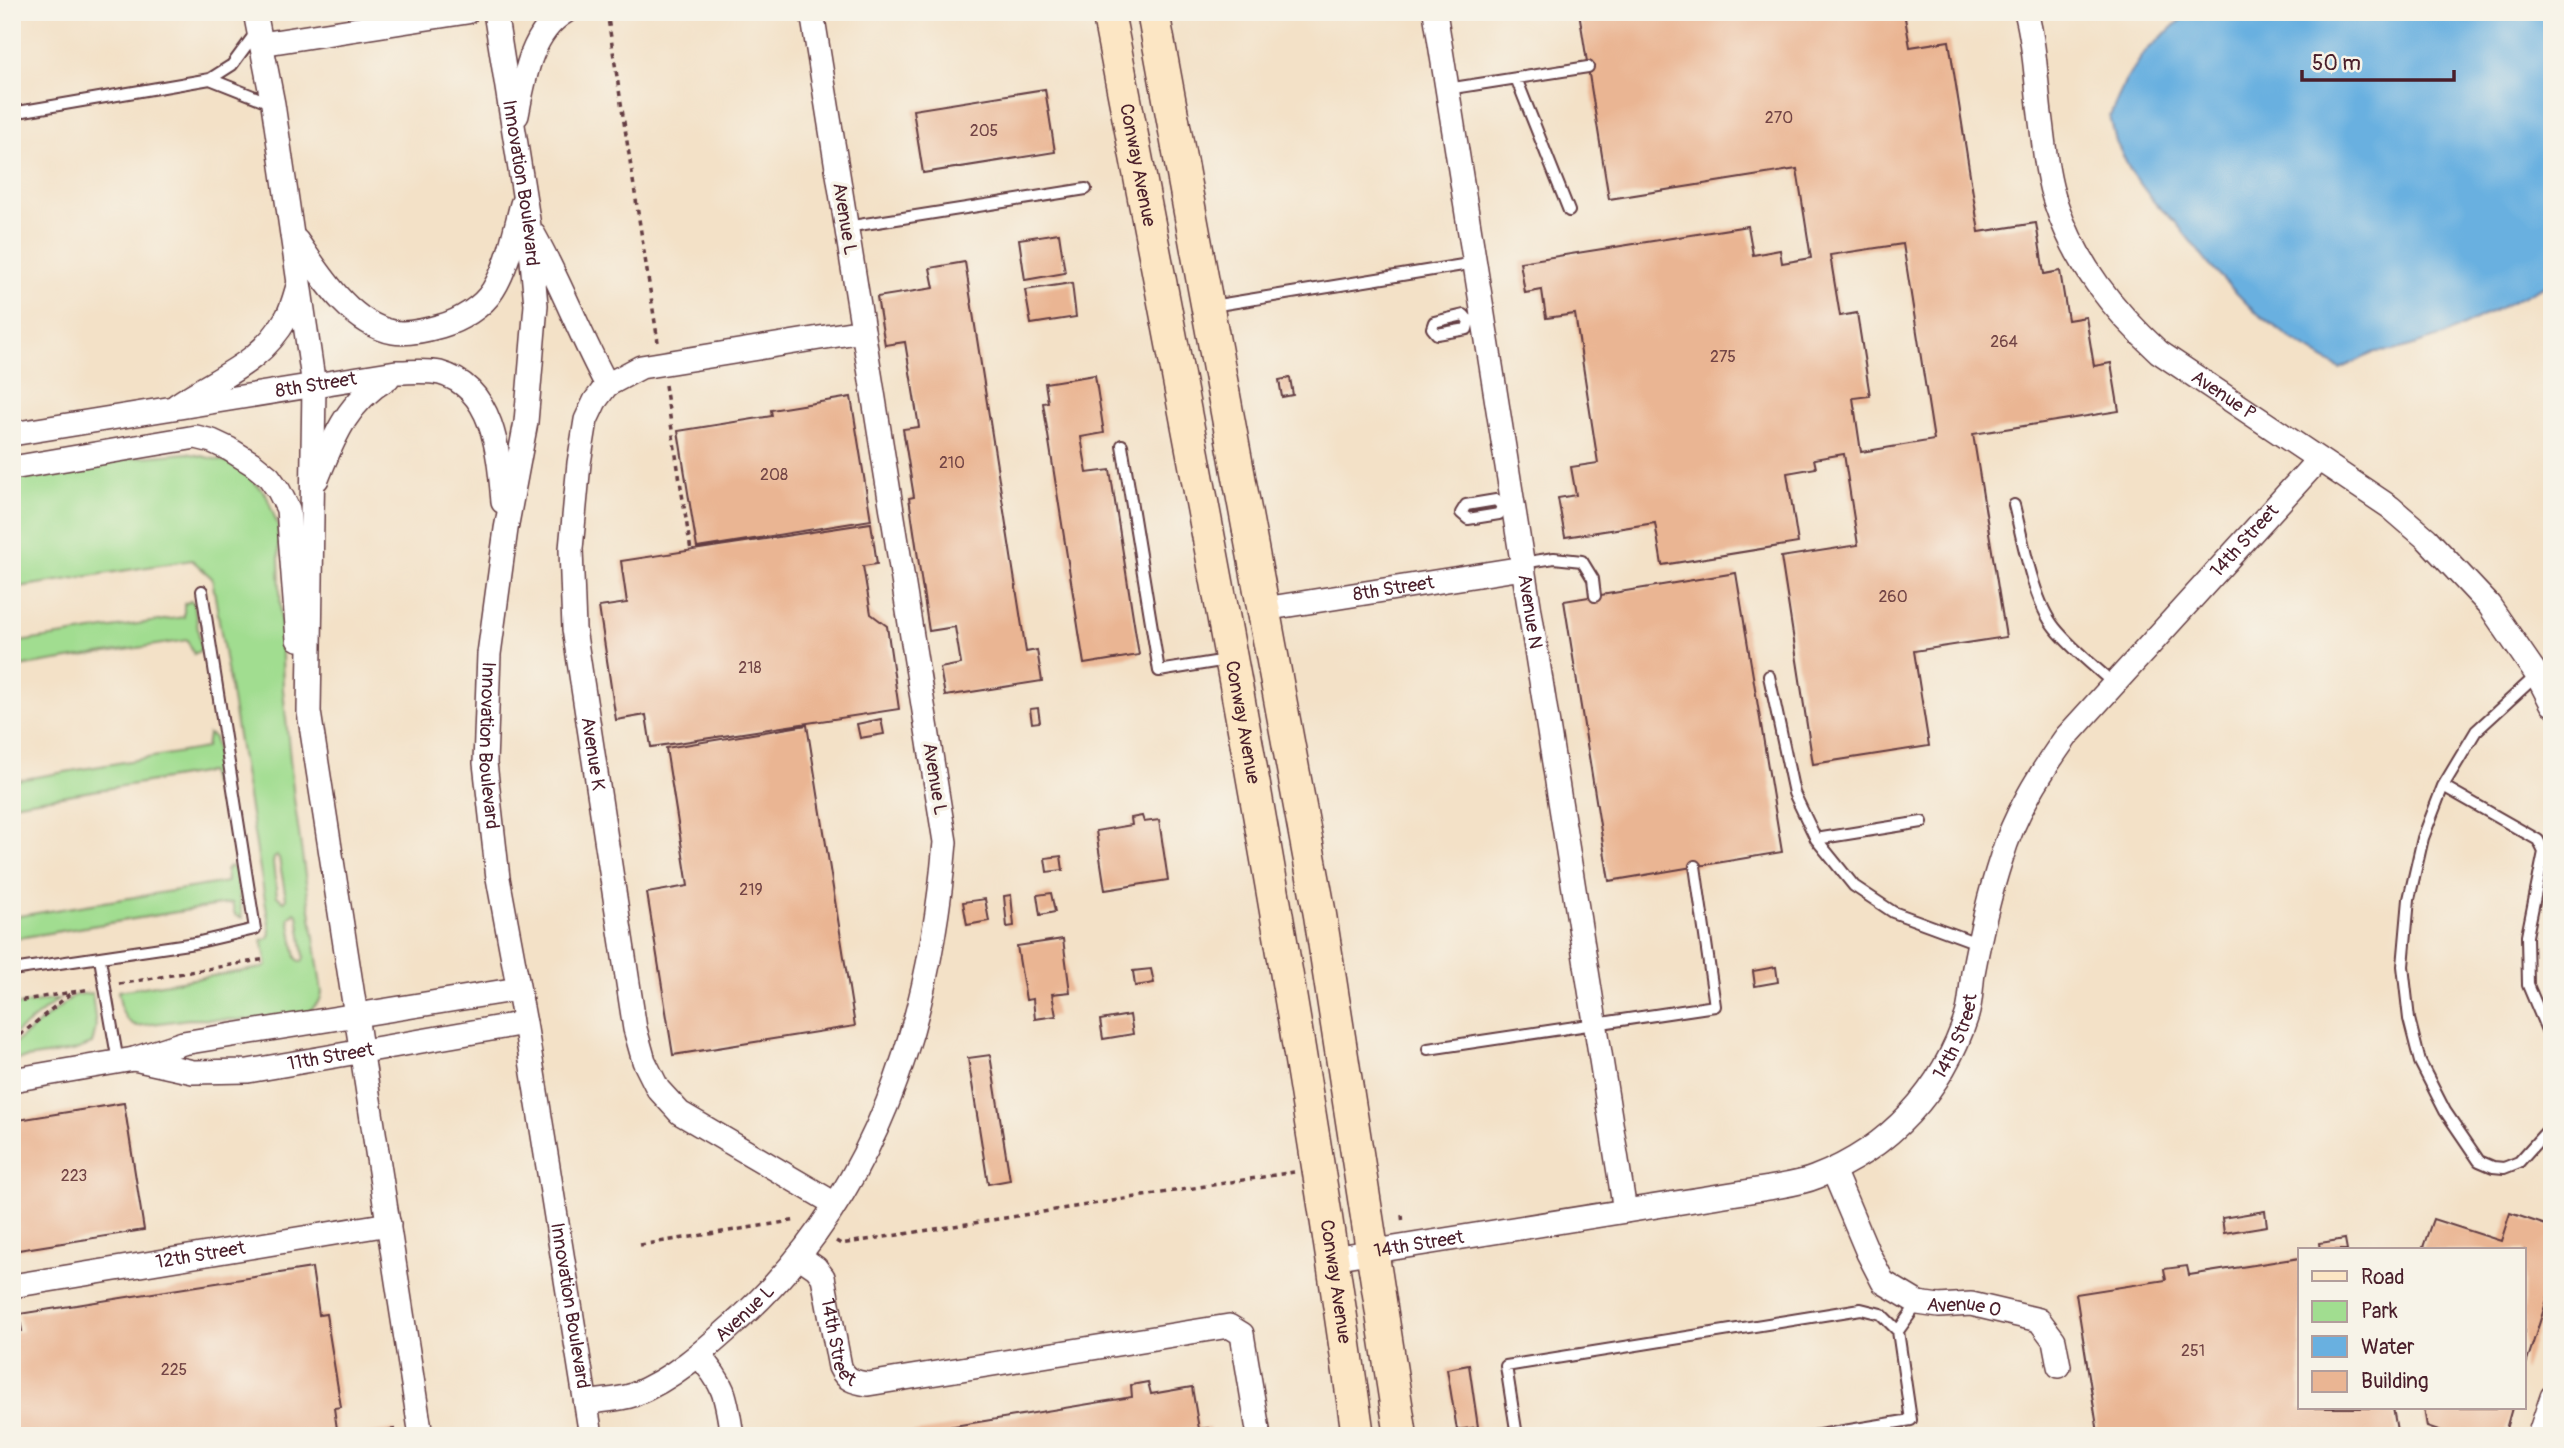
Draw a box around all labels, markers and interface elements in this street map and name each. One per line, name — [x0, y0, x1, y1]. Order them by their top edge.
scale bar — [2302, 38, 2454, 82]
text: 50 m — [2312, 50, 2361, 77]
street label: Innovation Boulevard — [497, 98, 545, 267]
street label: Conway Avenue — [1114, 102, 1162, 229]
house number: 270 — [1765, 108, 1793, 128]
house number: 205 — [970, 121, 998, 141]
street label: Avenue L — [827, 181, 863, 257]
house number: 264 — [1990, 332, 2018, 352]
house number: 275 — [1710, 347, 1736, 367]
street label: Avenue P — [2187, 365, 2261, 426]
street label: 8th Street — [274, 366, 359, 403]
house number: 210 — [939, 453, 965, 473]
house number: 208 — [760, 465, 788, 485]
street label: 14th Street — [2205, 499, 2284, 582]
street label: 8th Street — [1351, 570, 1436, 607]
street label: Avenue N — [1512, 572, 1548, 651]
house number: 260 — [1878, 587, 1908, 607]
house number: 218 — [738, 658, 762, 678]
street label: Conway Avenue — [1220, 659, 1266, 787]
street label: Innovation Boulevard — [473, 661, 504, 830]
street label: Avenue K — [576, 715, 610, 792]
street label: Avenue L — [917, 741, 953, 817]
house number: 219 — [739, 880, 763, 900]
street label: 14th Street — [1927, 992, 1983, 1084]
street label: 11th Street — [285, 1037, 376, 1076]
house number: 223 — [61, 1166, 87, 1186]
street label: Conway Avenue — [1315, 1218, 1357, 1346]
street label: Innovation Boulevard — [545, 1221, 595, 1390]
street label: 14th Street — [1372, 1225, 1466, 1263]
street label: 12th Street — [154, 1236, 247, 1274]
legend — [2298, 1248, 2526, 1410]
text: Road — [2361, 1264, 2405, 1291]
street label: Avenue L — [710, 1279, 780, 1347]
street label: Avenue O — [1925, 1291, 2003, 1323]
street label: 14th Street — [815, 1296, 860, 1392]
text: Park — [2361, 1298, 2398, 1325]
text: Water — [2361, 1334, 2415, 1361]
house number: 251 — [2181, 1341, 2205, 1361]
house number: 225 — [161, 1360, 187, 1380]
text: Building — [2361, 1368, 2428, 1395]

